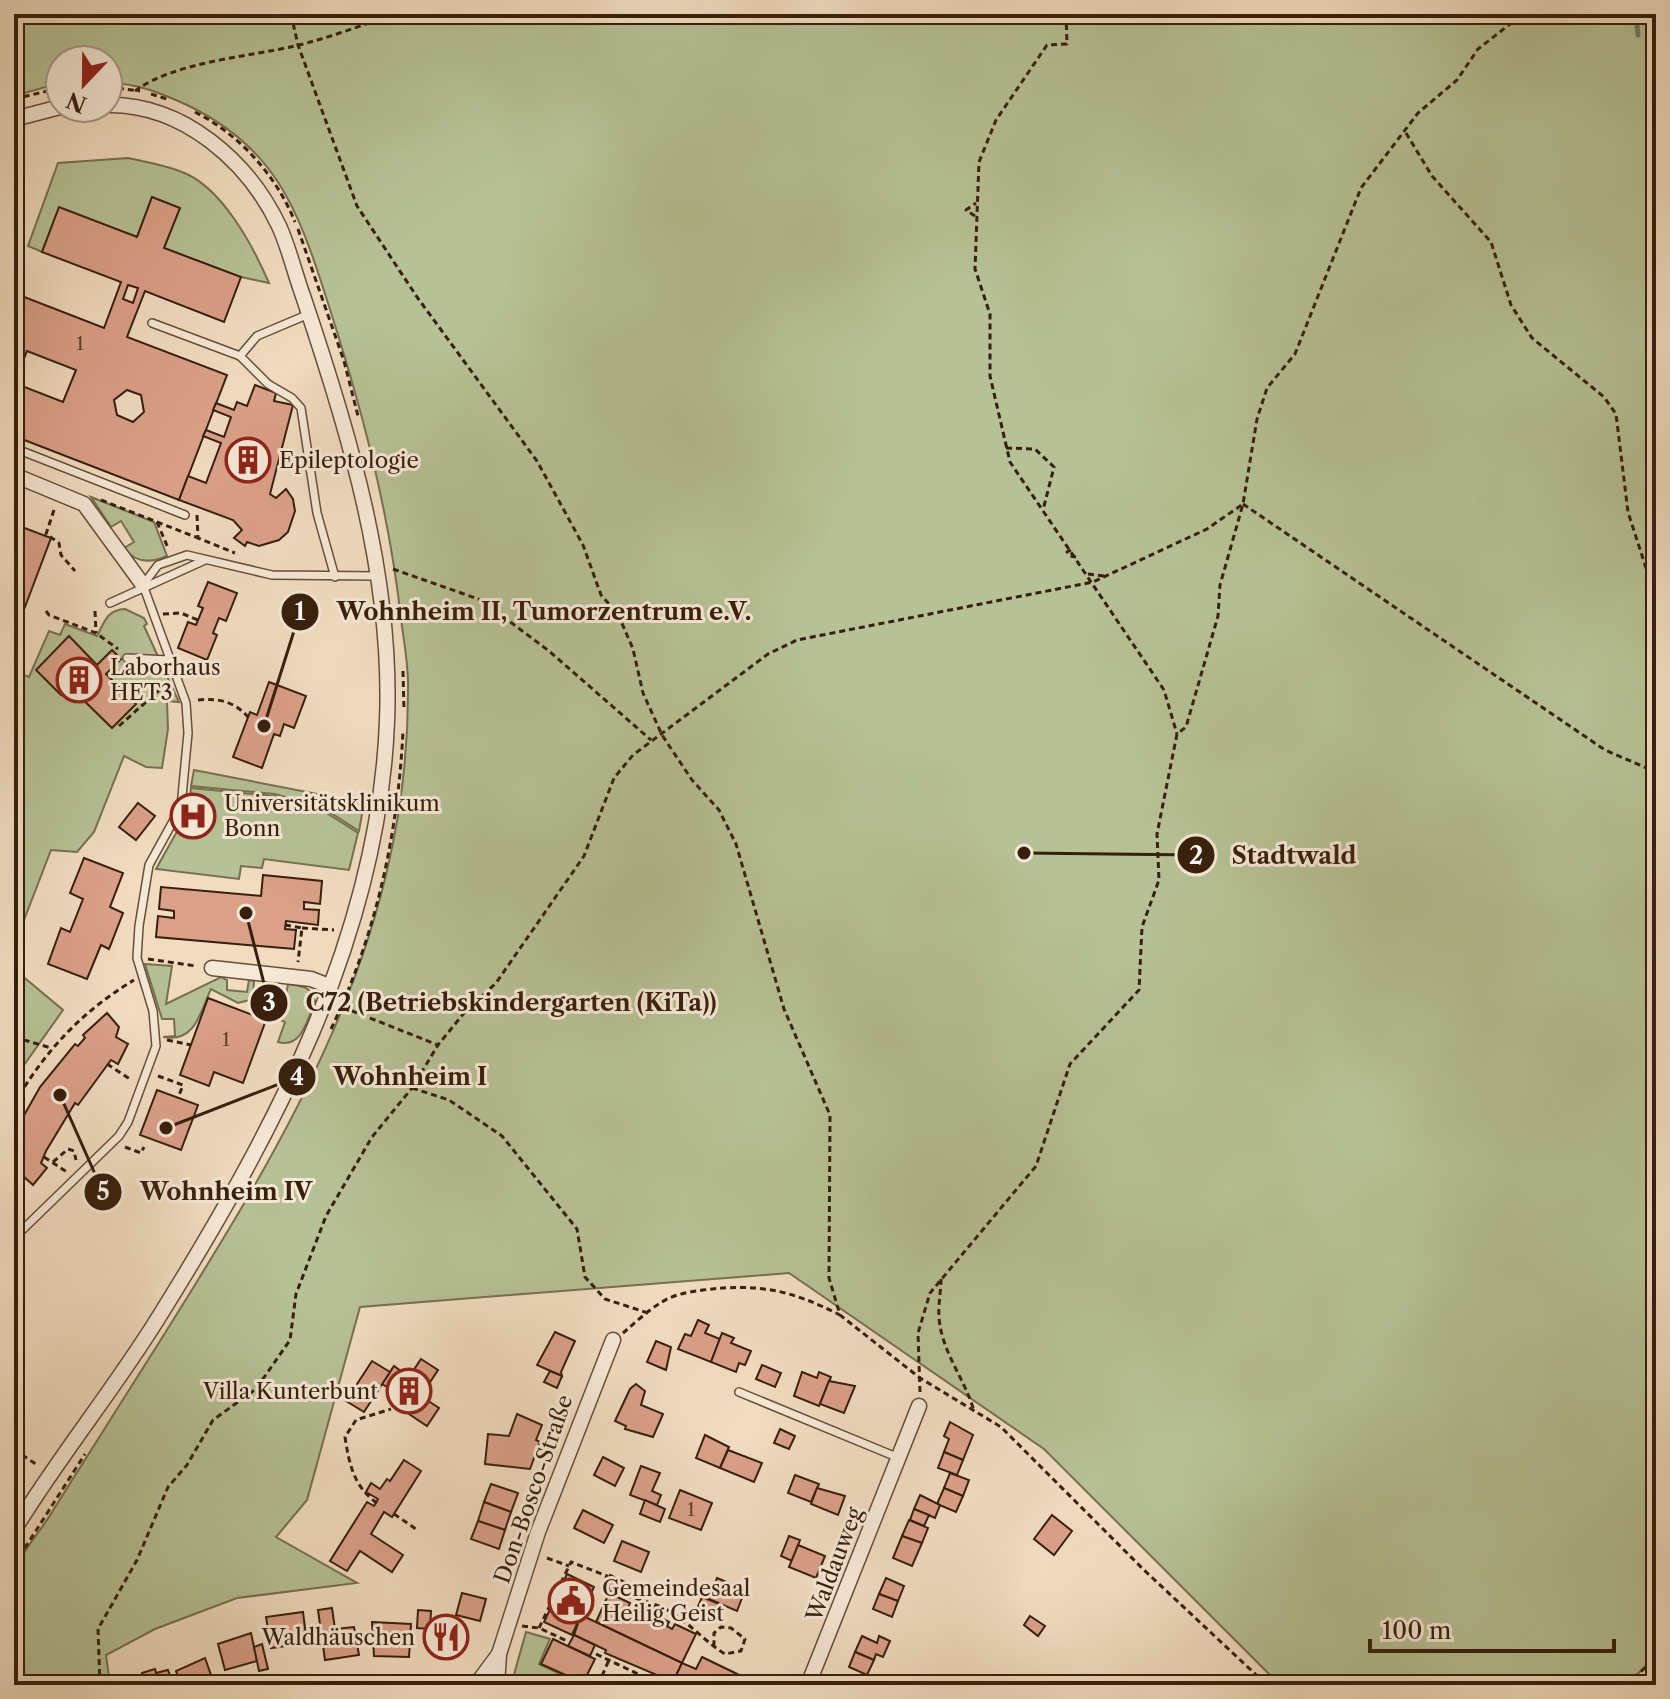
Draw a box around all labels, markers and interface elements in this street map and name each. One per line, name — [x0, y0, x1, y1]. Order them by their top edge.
north arrow — [44, 44, 124, 124]
text: N — [63, 86, 91, 118]
house number: 1 — [76, 333, 84, 355]
building icon: Epileptologie — [224, 436, 272, 484]
place label: Epileptologie — [279, 447, 419, 474]
callout: Wohnheim II, Tumorzentrum e.V. — [280, 588, 768, 636]
text: 1 — [295, 597, 306, 626]
text: Wohnheim II, Tumorzentrum e.V. — [336, 597, 751, 626]
place label: Laborhaus HET3 — [110, 654, 221, 706]
building icon: Laborhaus HET3 — [55, 656, 103, 704]
place label: Universitätsklinikum Bonn — [224, 790, 440, 842]
hospital icon: Universitätsklinikum Bonn — [169, 792, 217, 840]
callout: Stadtwald — [1176, 831, 1373, 879]
text: 2 — [1189, 841, 1203, 870]
text: Stadtwald — [1231, 841, 1357, 870]
callout: C72 (Betriebskindergarten (KiTa)) — [249, 979, 732, 1027]
text: 3 — [262, 988, 276, 1017]
text: C72 (Betriebskindergarten (KiTa)) — [305, 988, 717, 1017]
house number: 1 — [222, 1029, 230, 1051]
callout: Wohnheim I — [277, 1053, 503, 1101]
text: 4 — [290, 1062, 304, 1091]
text: Wohnheim I — [332, 1062, 487, 1091]
callout: Wohnheim IV — [83, 1168, 328, 1216]
text: 5 — [96, 1177, 110, 1206]
text: Wohnheim IV — [139, 1177, 314, 1206]
building icon: Villa Kunterbunt — [385, 1367, 433, 1415]
place label: Villa Kunterbunt — [202, 1378, 378, 1405]
street label: Don-Bosco-Straße — [489, 1391, 578, 1587]
house number: 1 — [687, 1499, 695, 1521]
street label: Waldauweg — [800, 1503, 869, 1626]
place label: Gemeindesaal Heilig Geist — [602, 1575, 751, 1627]
public building icon: Gemeindesaal Heilig Geist — [547, 1577, 595, 1625]
scale bar — [1370, 1603, 1614, 1653]
restaurant icon: Waldhäuschen — [422, 1613, 470, 1661]
text: 100 m — [1382, 1616, 1451, 1645]
place label: Waldhäuschen — [260, 1624, 415, 1651]

